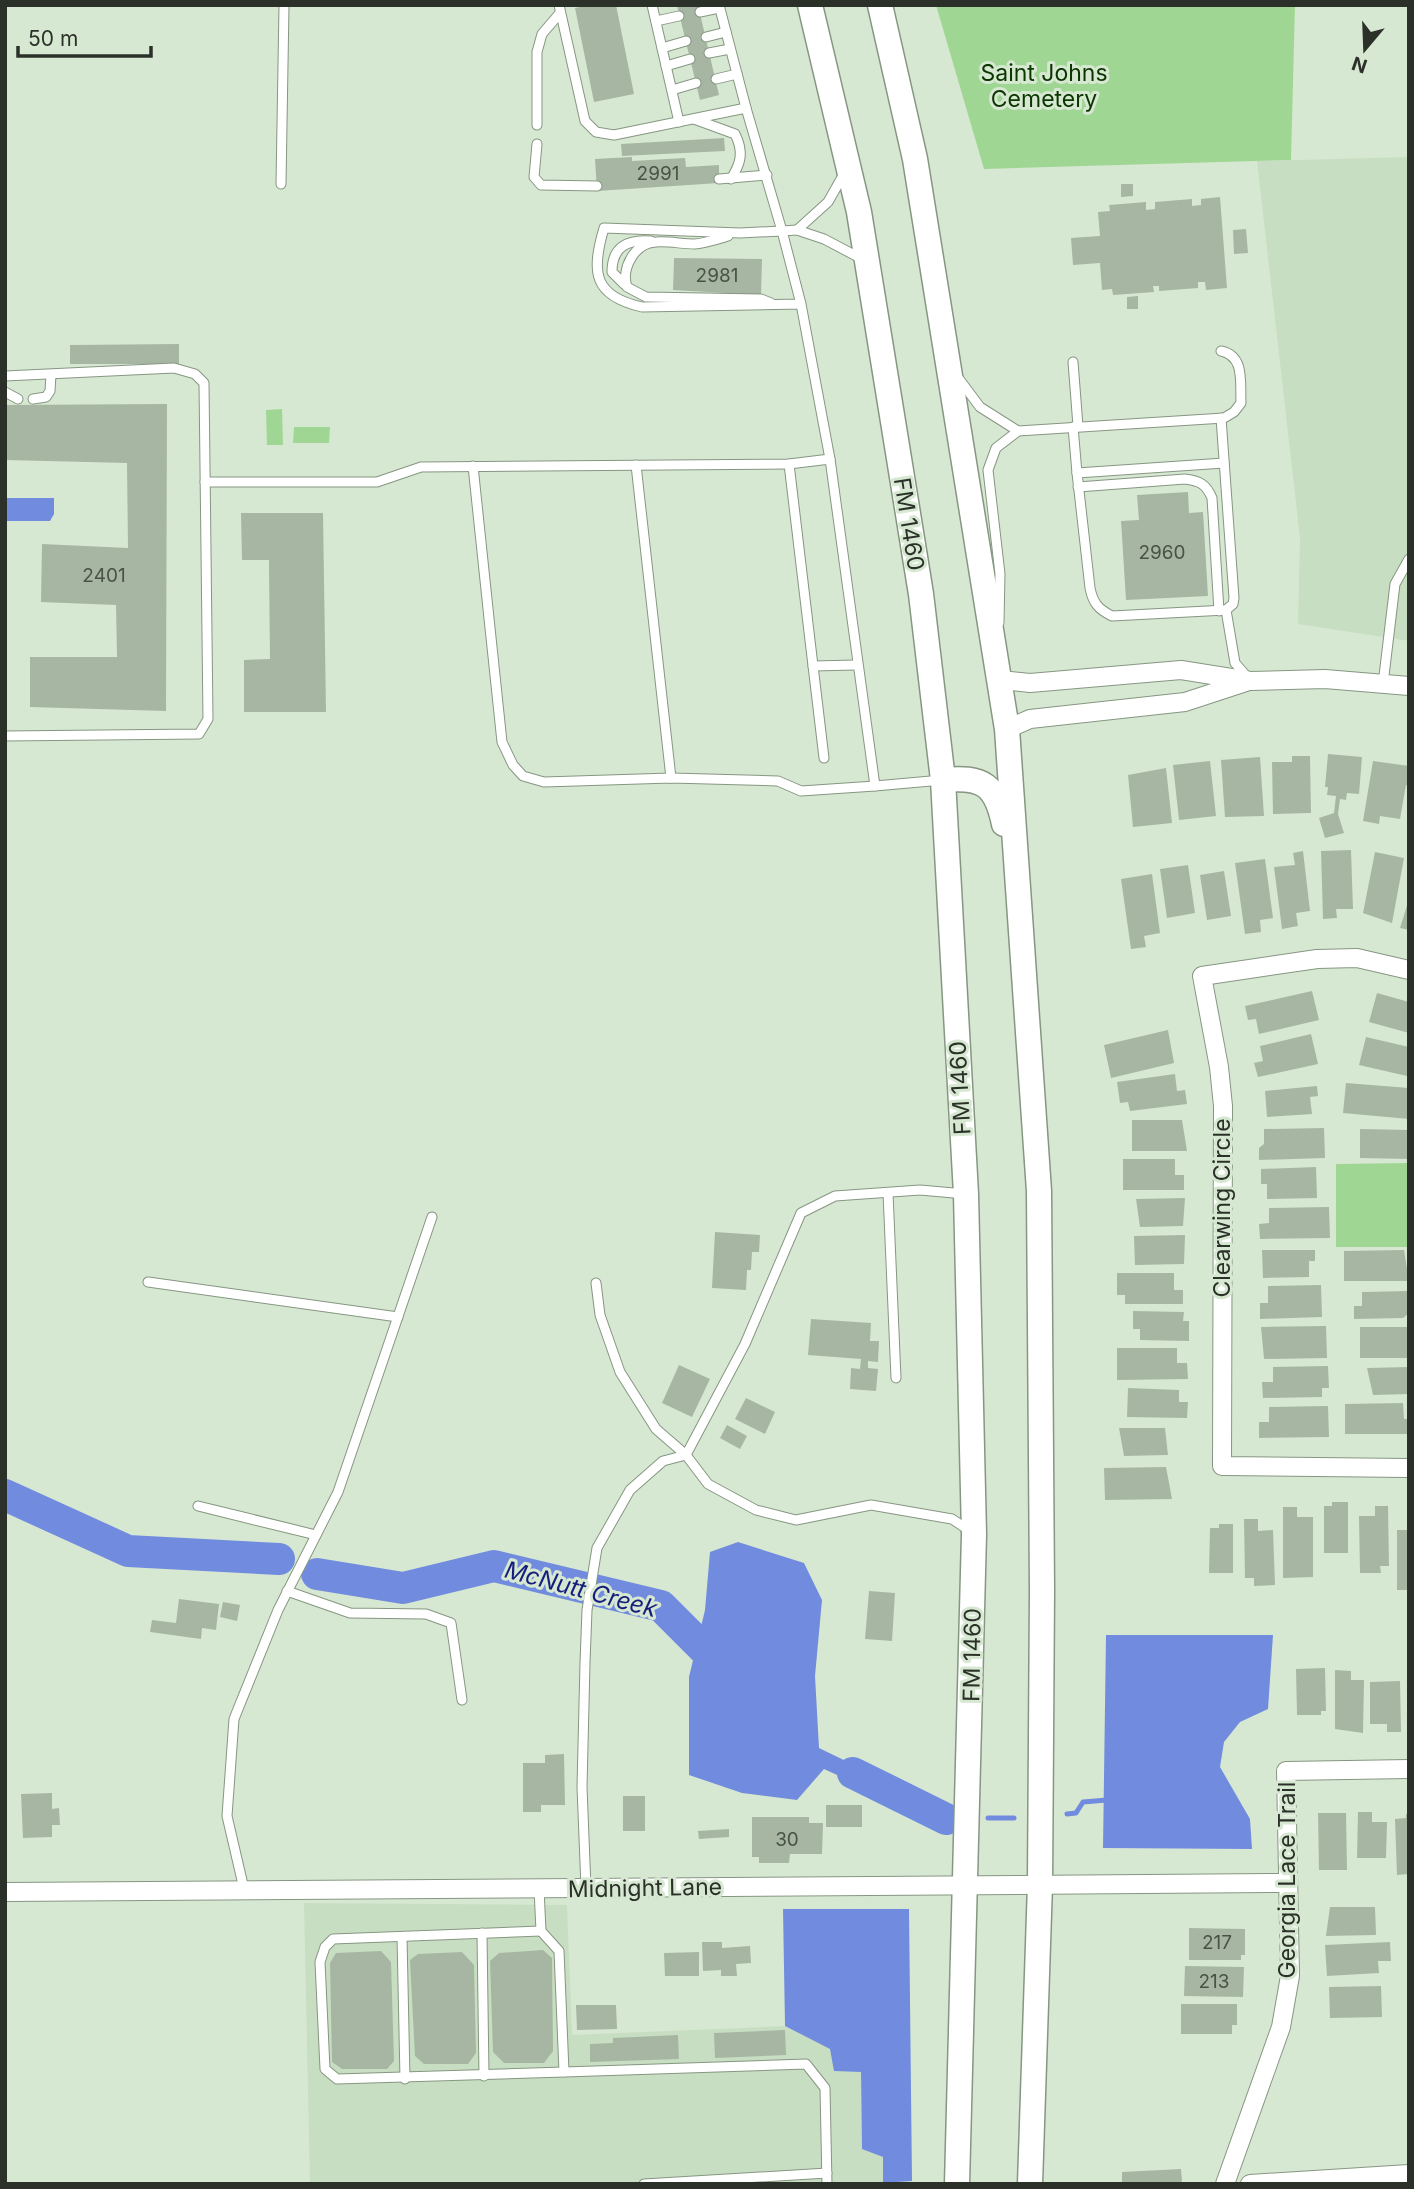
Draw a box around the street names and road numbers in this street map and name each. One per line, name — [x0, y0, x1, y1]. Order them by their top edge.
street label: FM 1460 — [888, 475, 930, 573]
street label: FM 1460 — [944, 1040, 976, 1136]
street label: Clearwing Circle — [1208, 1118, 1236, 1298]
street label: FM 1460 — [957, 1608, 987, 1702]
street label: Georgia Lace Trail — [1273, 1782, 1301, 1978]
street label: Midnight Lane — [568, 1873, 722, 1903]

